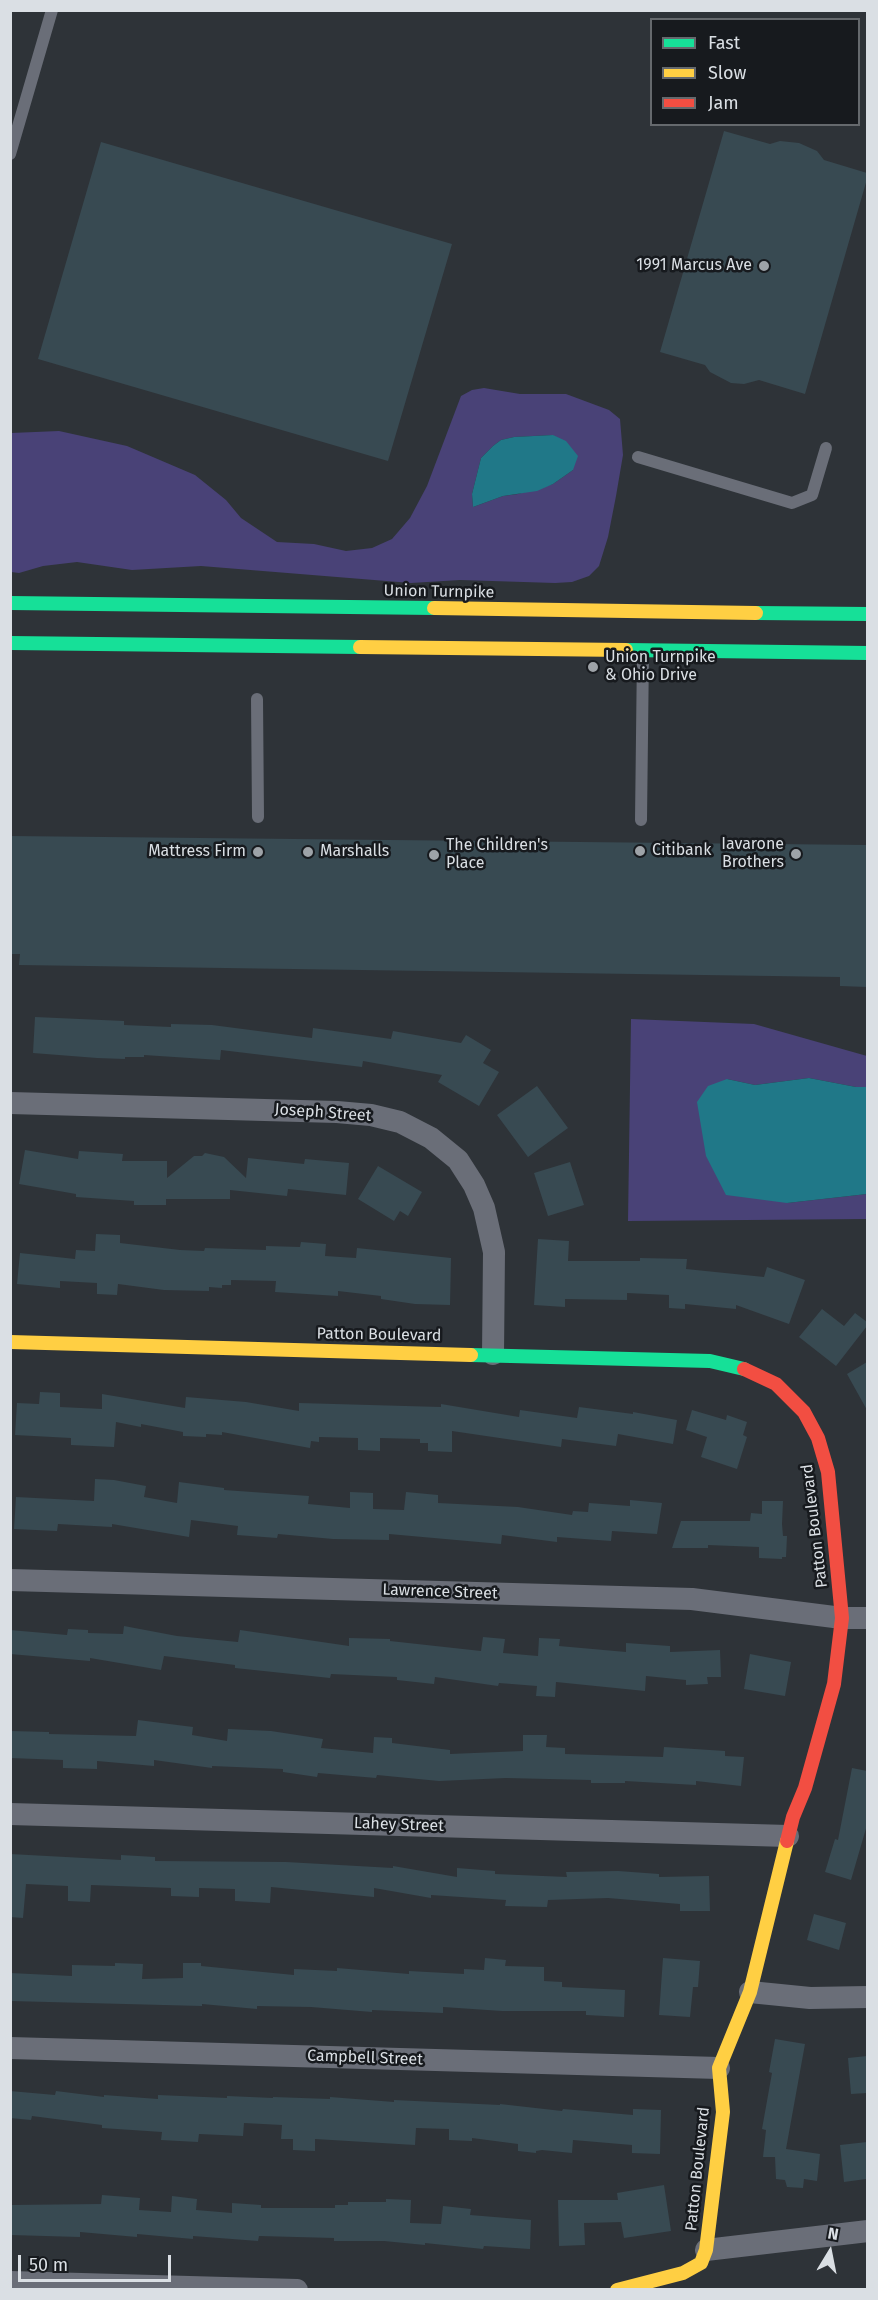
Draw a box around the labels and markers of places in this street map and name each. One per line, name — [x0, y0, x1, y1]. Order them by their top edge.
place label: 1991 Marcus Ave — [636, 256, 752, 276]
marker: 1991 Marcus Ave — [757, 259, 771, 273]
place label: Union Turnpike & Ohio Drive — [605, 648, 716, 686]
marker: Union Turnpike & Ohio Drive — [586, 660, 600, 674]
place label: Iavarone Brothers — [721, 835, 784, 873]
place label: The Children's Place — [446, 836, 548, 874]
place label: Citibank — [652, 841, 711, 861]
place label: Mattress Firm — [148, 842, 246, 862]
place label: Marshalls — [320, 842, 389, 862]
marker: Citibank — [633, 844, 647, 858]
marker: Mattress Firm — [251, 845, 265, 859]
marker: Marshalls — [301, 845, 315, 859]
marker: Iavarone Brothers — [789, 847, 803, 861]
marker: The Children's Place — [427, 848, 441, 862]

